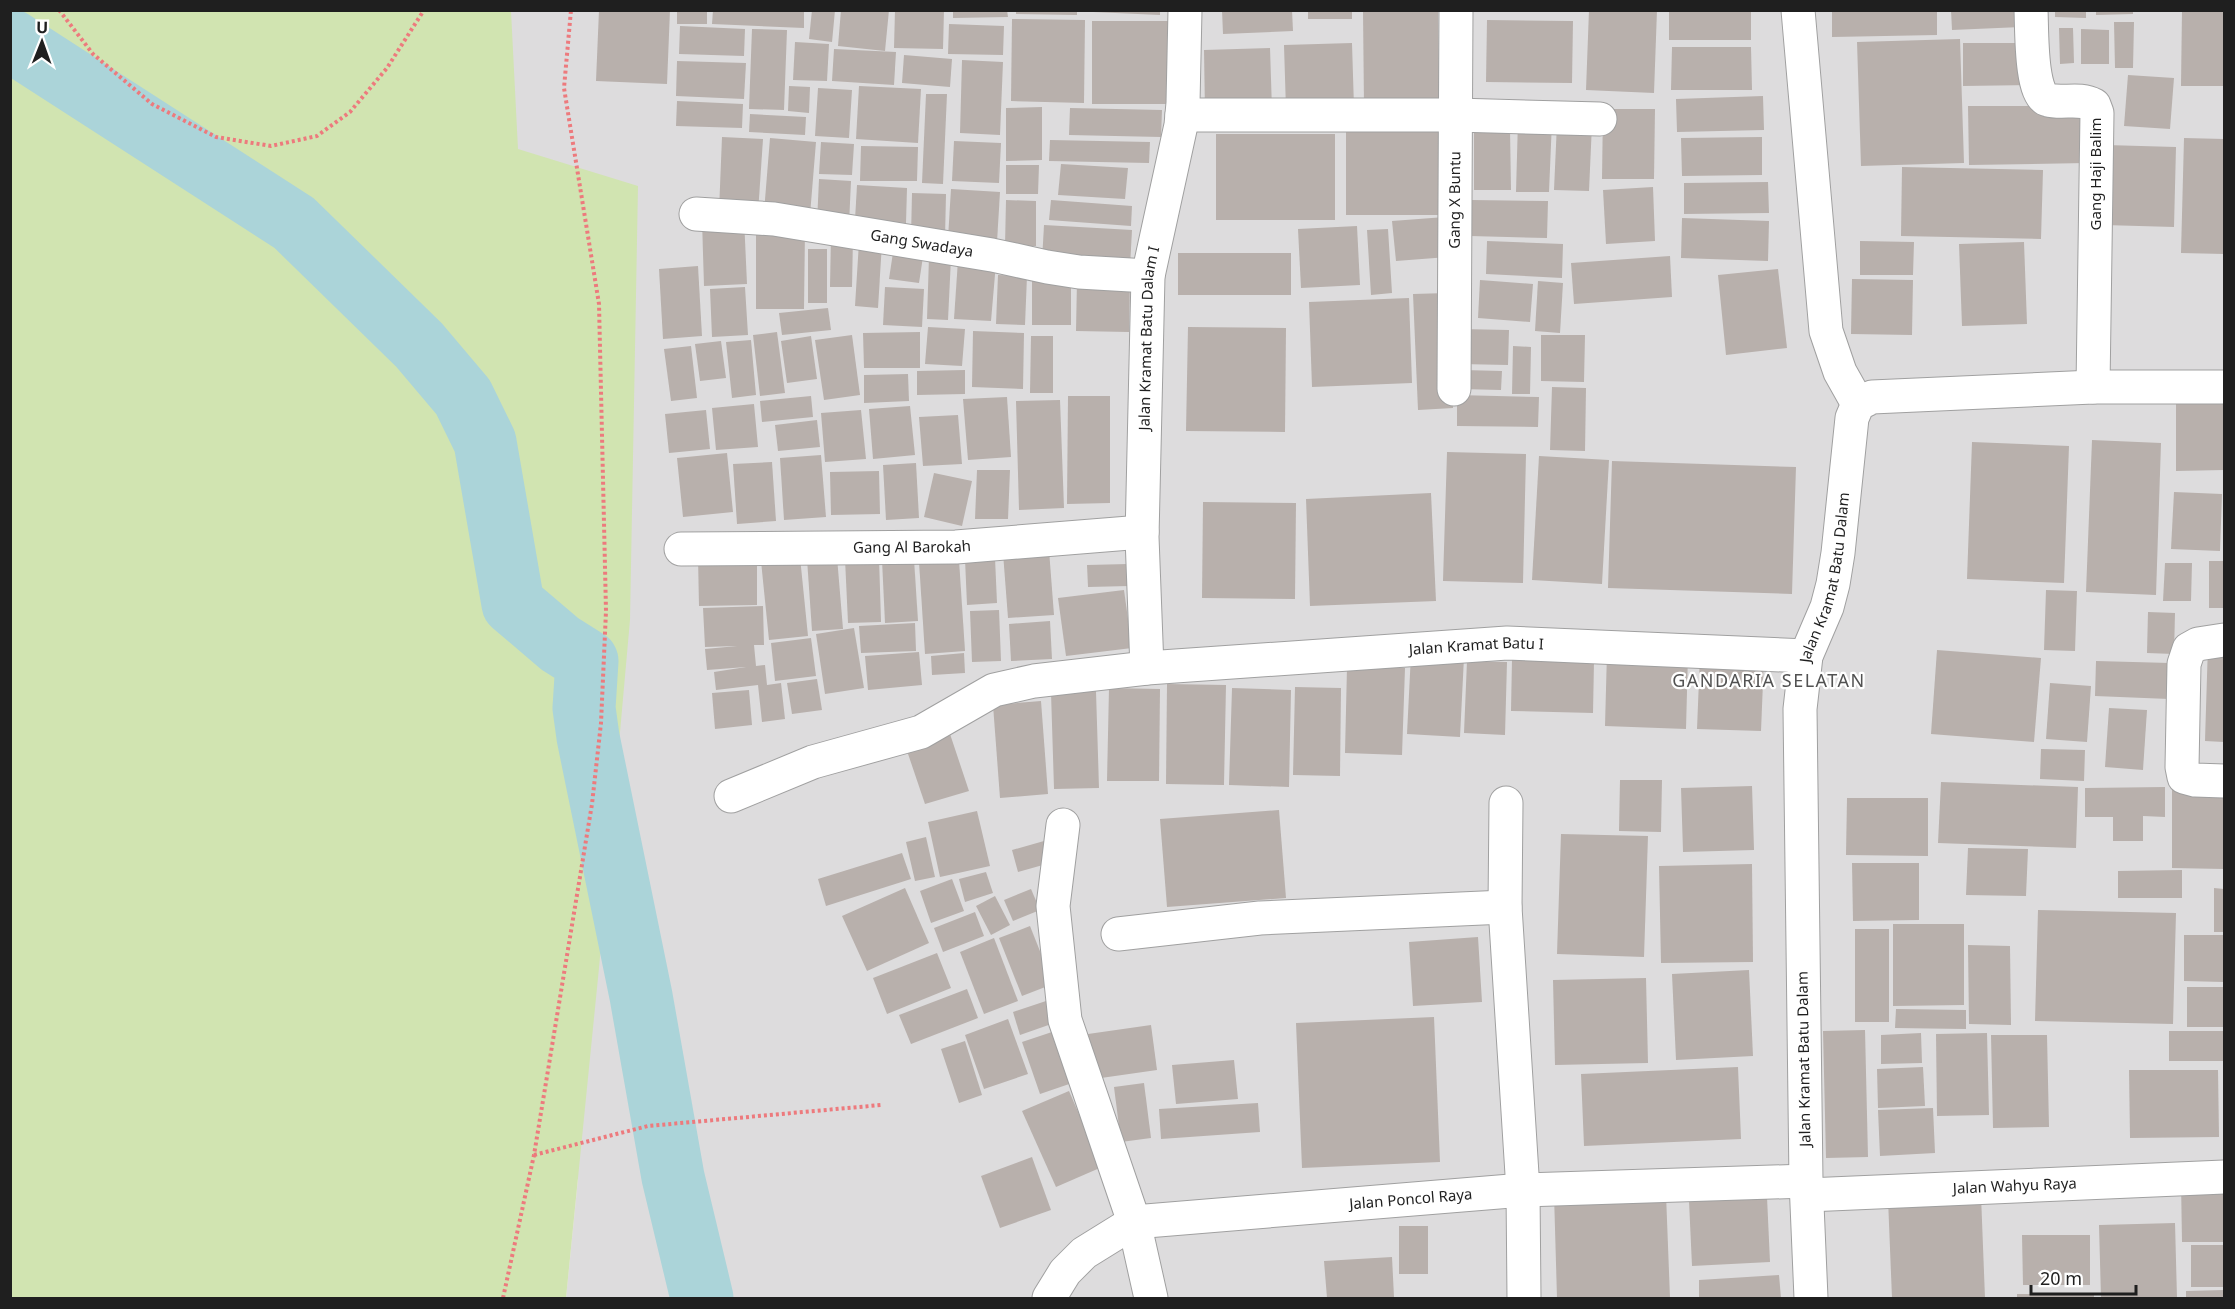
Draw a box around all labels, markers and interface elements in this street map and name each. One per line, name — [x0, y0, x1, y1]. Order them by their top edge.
north arrow — [12, 12, 72, 72]
text: U — [36, 16, 49, 38]
street label: Gang Haji Balim — [2085, 118, 2105, 230]
street label: Gang X Buntu — [1444, 151, 1464, 249]
street label: Gang Swadaya — [869, 224, 975, 261]
street label: Jalan Kramat Batu Dalam I — [1133, 244, 1163, 433]
street label: Jalan Kramat Batu Dalam — [1794, 491, 1853, 665]
street label: Gang Al Barokah — [853, 535, 972, 557]
street label: Jalan Kramat Batu I — [1406, 632, 1544, 659]
district label: GANDARIA SELATAN — [1672, 668, 1866, 692]
street label: Jalan Kramat Batu Dalam — [1791, 971, 1815, 1149]
street label: Jalan Wahyu Raya — [1950, 1172, 2077, 1198]
street label: Jalan Poncol Raya — [1346, 1183, 1473, 1213]
scale bar — [2031, 1258, 2136, 1296]
text: 20 m — [2040, 1266, 2082, 1290]

